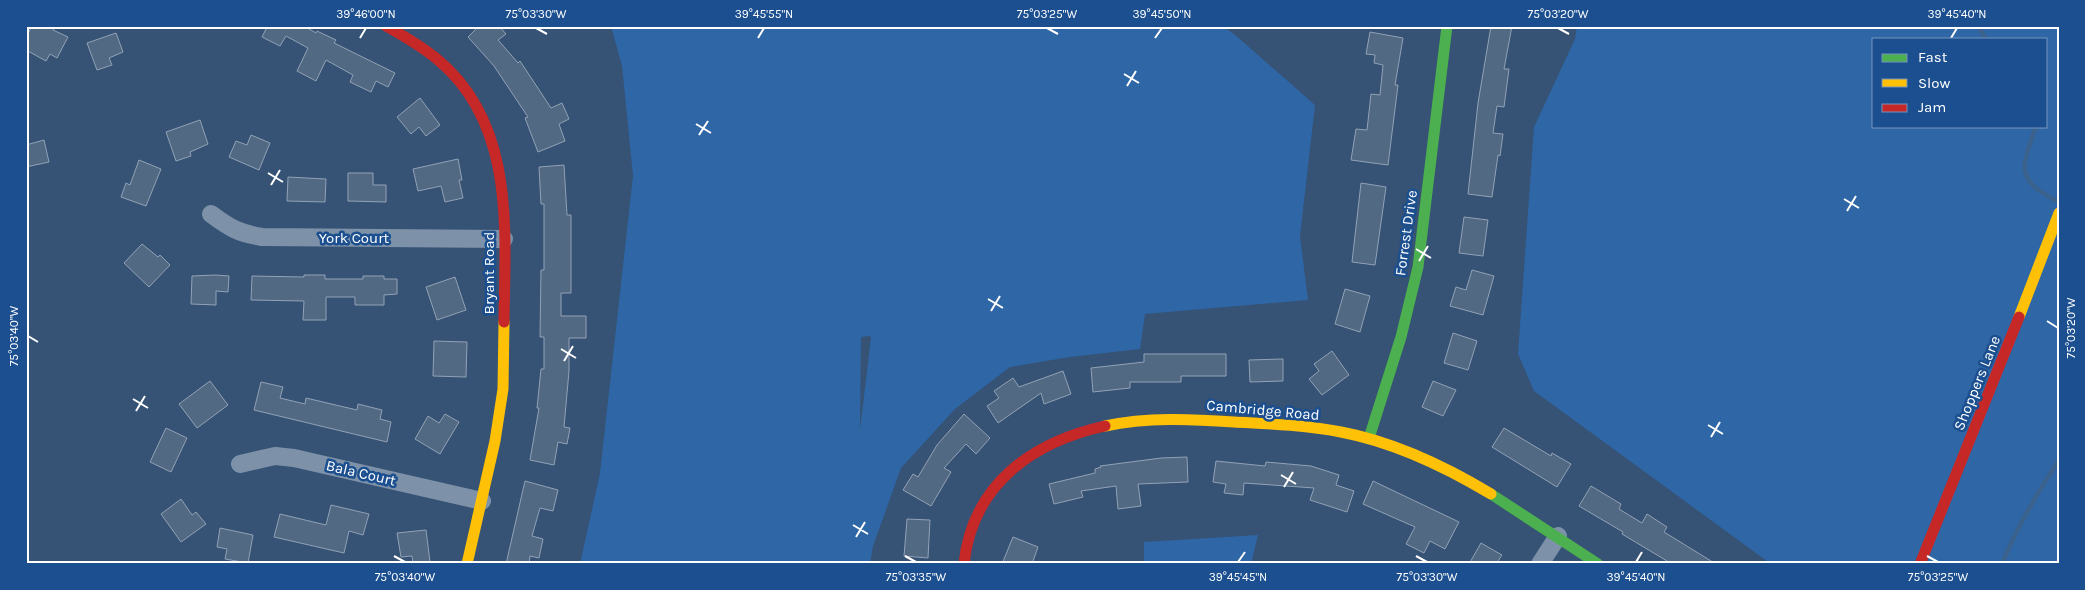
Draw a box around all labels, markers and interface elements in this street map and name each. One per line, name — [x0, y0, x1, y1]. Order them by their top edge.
text: 39°46'00"N — [336, 7, 396, 21]
text: 75°03'30"W — [506, 7, 567, 21]
text: 39°45'55"N — [735, 7, 793, 21]
text: 75°03'25"W — [1017, 7, 1077, 21]
text: 39°45'50"N — [1133, 7, 1192, 21]
text: 75°03'20"W — [1528, 7, 1589, 21]
text: 39°45'40"N — [1928, 7, 1986, 21]
legend — [1872, 38, 2048, 128]
text: Fast — [1918, 48, 1948, 66]
text: Slow — [1918, 74, 1950, 92]
text: Jam — [1918, 98, 1946, 116]
street label: Forrest Drive — [1391, 189, 1421, 277]
street label: York Court — [319, 229, 390, 247]
street label: Bryant Road — [480, 232, 498, 314]
text: 75°03'20"W — [2064, 297, 2078, 358]
text: 75°03'40"W — [7, 305, 21, 366]
street label: Shoppers Lane — [1950, 333, 2004, 433]
street label: Cambridge Road — [1206, 396, 1320, 424]
street label: Bala Court — [324, 456, 398, 490]
text: 75°03'40"W — [375, 570, 436, 584]
text: 75°03'35"W — [886, 570, 947, 584]
text: 39°45'45"N — [1209, 570, 1267, 584]
text: 75°03'30"W — [1397, 570, 1458, 584]
text: 39°45'40"N — [1607, 570, 1665, 584]
text: 75°03'25"W — [1908, 570, 1968, 584]

